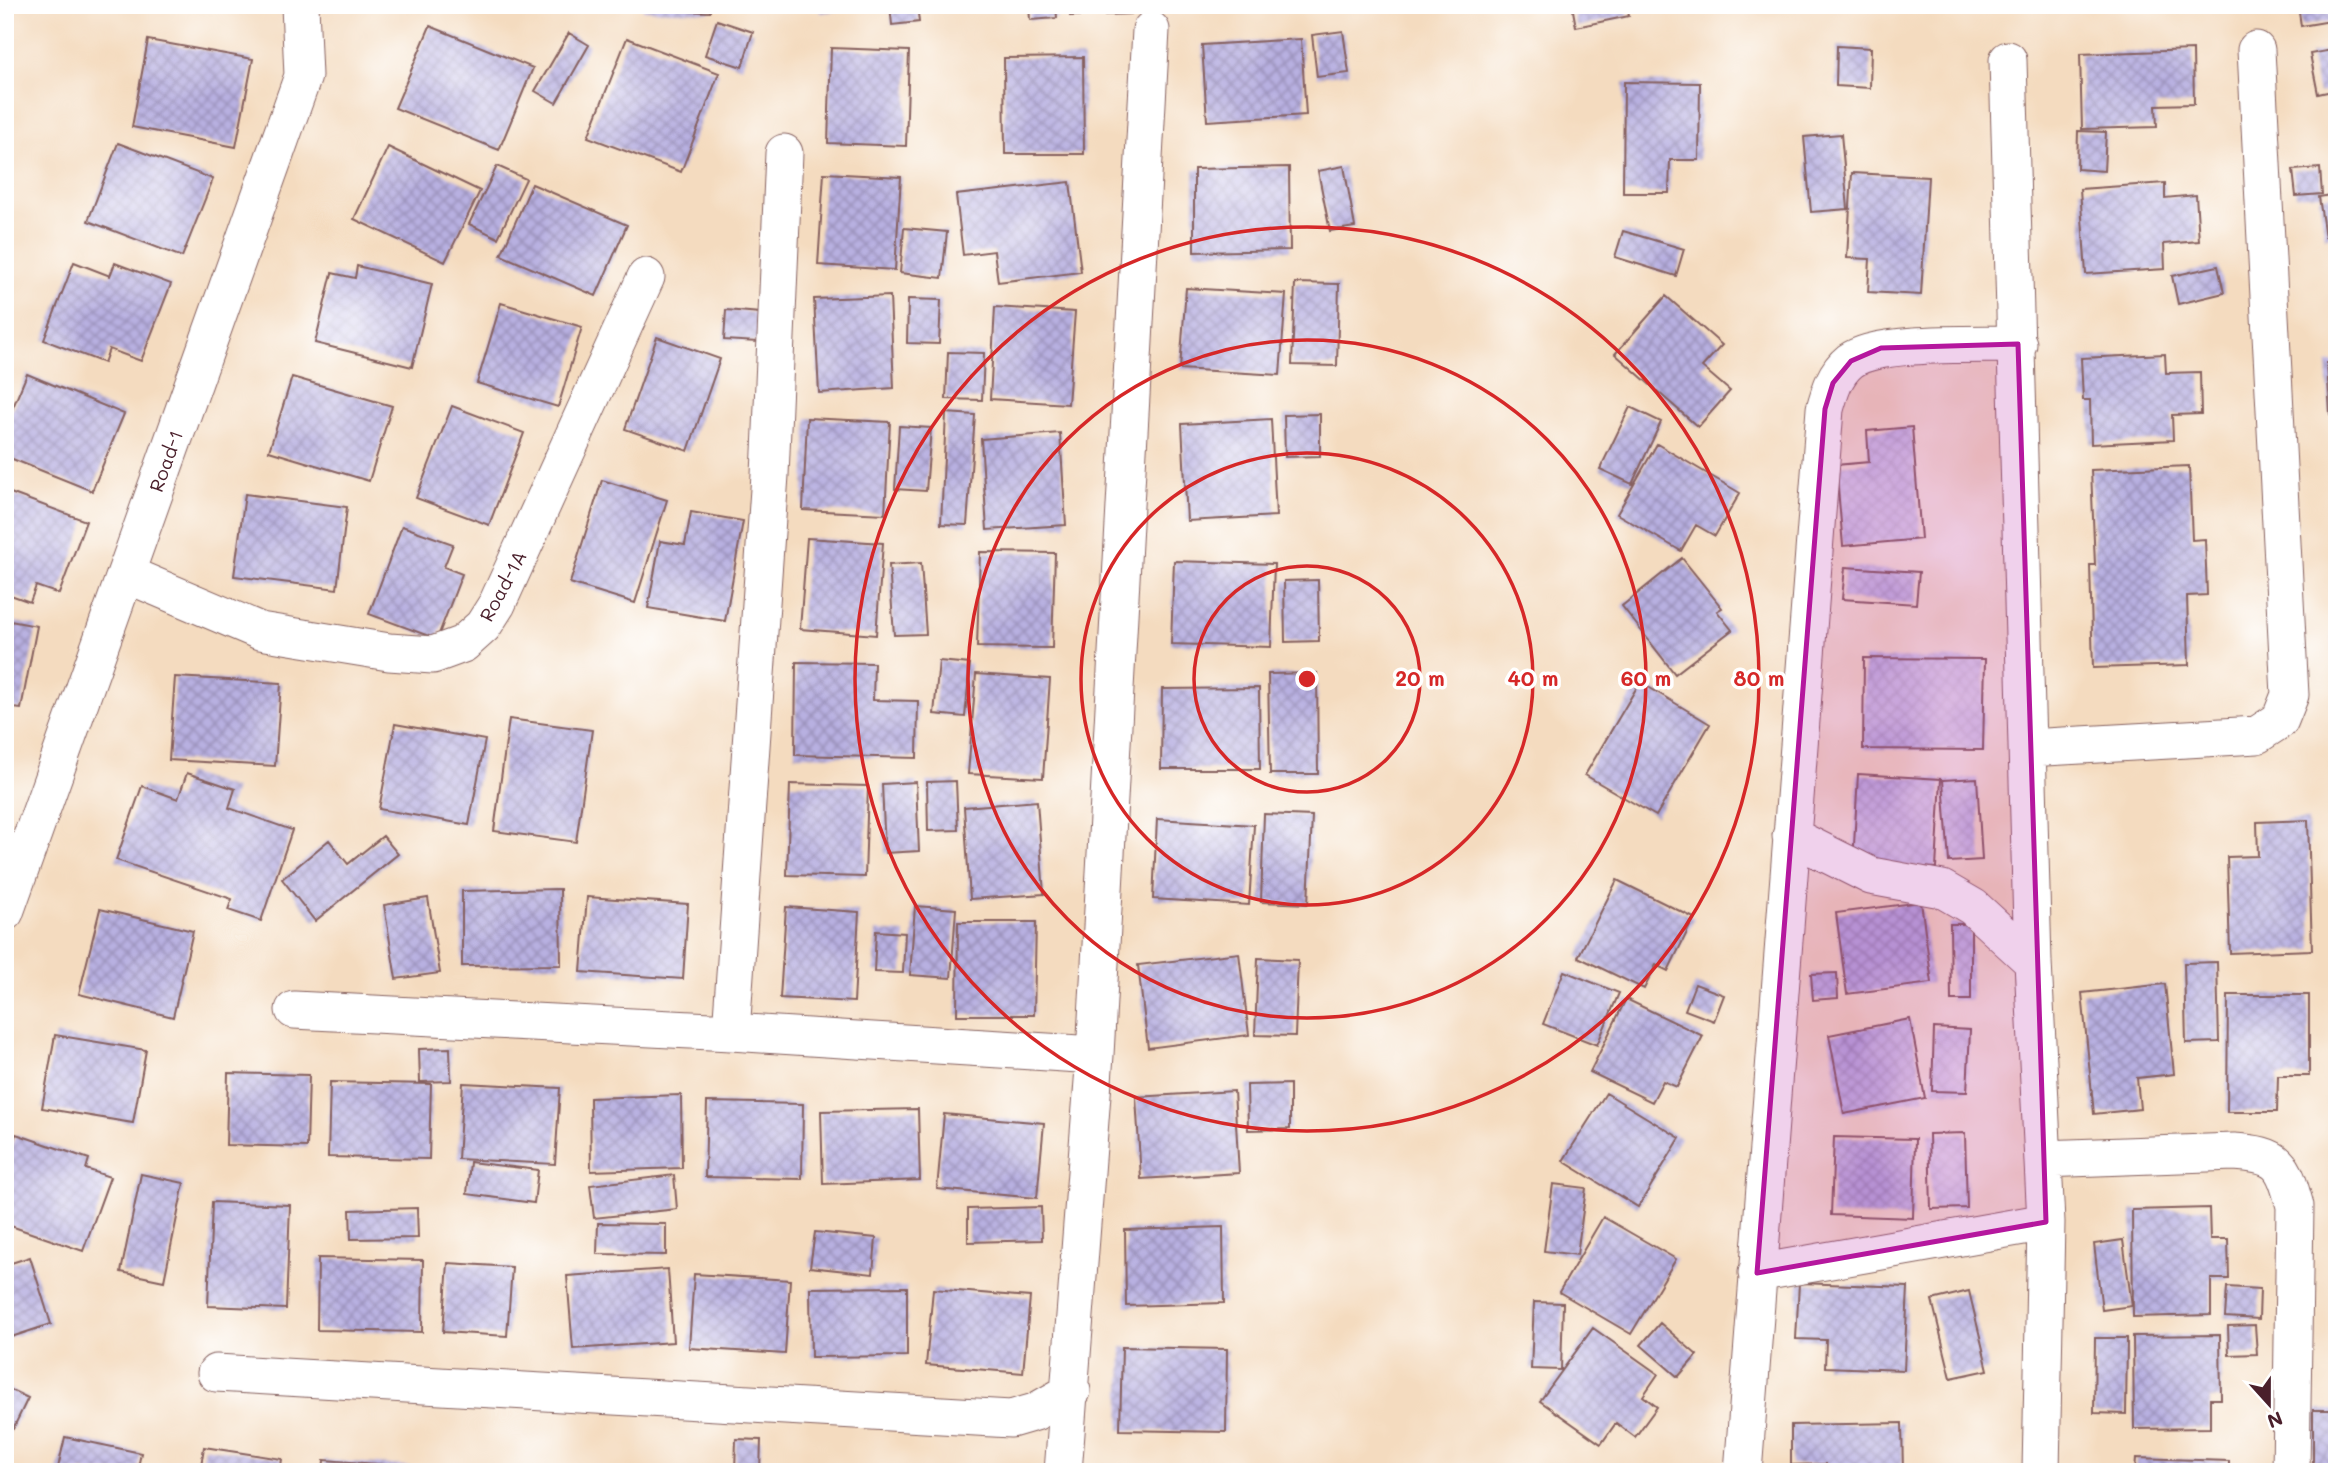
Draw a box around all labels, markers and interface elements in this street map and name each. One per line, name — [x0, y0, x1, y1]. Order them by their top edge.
street label: Road-1 — [143, 427, 188, 495]
street label: Road-1A — [473, 546, 532, 626]
text: 20 m — [1395, 664, 1445, 691]
text: 40 m — [1507, 664, 1559, 691]
text: 60 m — [1621, 664, 1671, 691]
text: 80 m — [1734, 664, 1784, 691]
centre of rings — [1295, 667, 1319, 691]
north arrow — [2234, 1368, 2304, 1438]
text: N — [2264, 1406, 2286, 1435]

